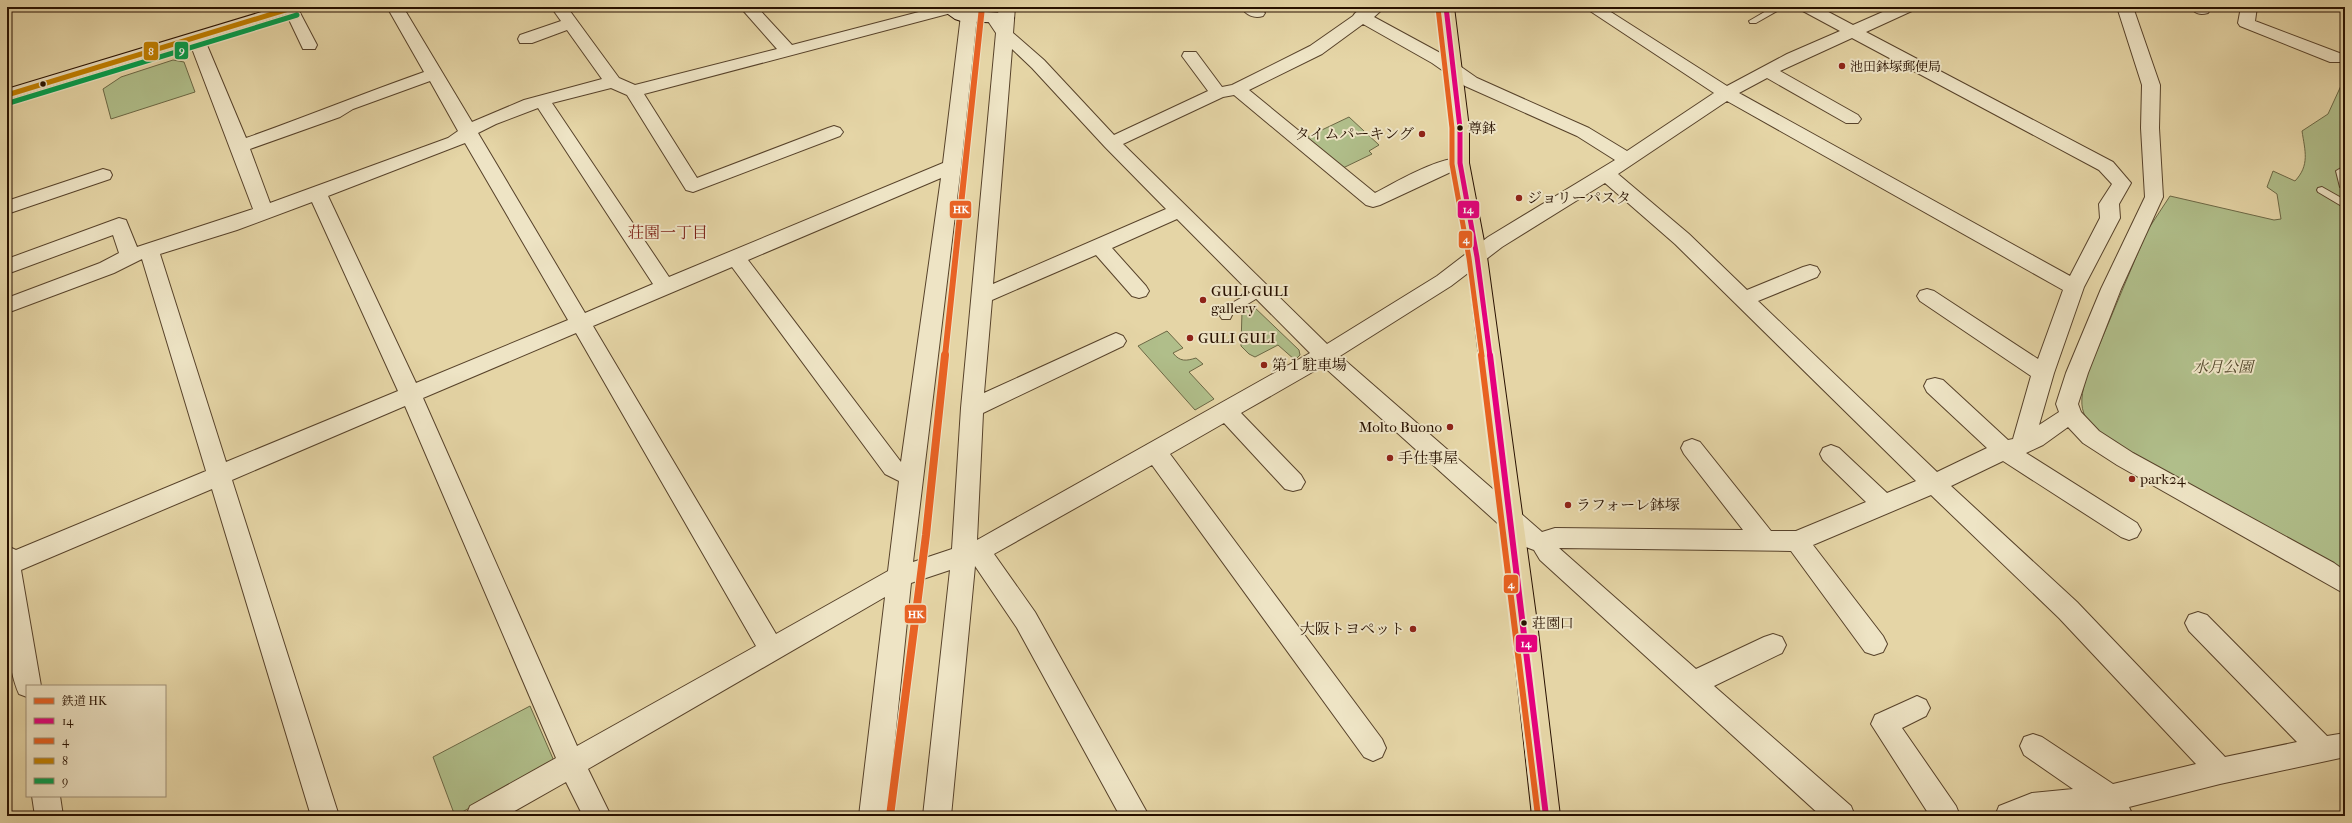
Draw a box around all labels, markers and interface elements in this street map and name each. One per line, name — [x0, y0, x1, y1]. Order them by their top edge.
line badge: 8 — [143, 41, 159, 61]
line badge: 9 — [174, 41, 189, 60]
text: 9 — [178, 44, 185, 57]
text: 8 — [148, 45, 154, 58]
place label: 池田鉢塚郵便局 — [1850, 59, 1941, 74]
marker: 池田鉢塚郵便局 — [1837, 61, 1847, 71]
unlabelled marker — [38, 79, 48, 89]
place label: 尊鉢 — [1468, 120, 1496, 137]
marker: 尊鉢 — [1455, 123, 1465, 133]
place label: タイムパーキング — [1295, 125, 1414, 143]
marker: タイムパーキング — [1417, 129, 1427, 139]
place label: ジョリーパスタ — [1527, 189, 1631, 207]
marker: ジョリーパスタ — [1514, 193, 1524, 203]
line badge: HK — [949, 200, 972, 219]
line badge: 14 — [1457, 200, 1480, 219]
text: HK — [953, 203, 970, 216]
text: 14 — [1463, 203, 1474, 216]
district label: 荘園一丁目 — [628, 223, 708, 242]
line badge: 4 — [1458, 230, 1473, 249]
text: 4 — [1462, 233, 1470, 246]
place label: GULI GULI gallery — [1211, 282, 1289, 317]
marker: GULI GULI gallery — [1198, 295, 1208, 305]
place label: GULI GULI — [1198, 329, 1276, 347]
marker: GULI GULI — [1185, 333, 1195, 343]
place label: 第１駐車場 — [1272, 356, 1347, 374]
park label: 水月公園 — [2193, 358, 2256, 376]
marker: 第１駐車場 — [1259, 360, 1269, 370]
place label: Molto Buono — [1359, 418, 1442, 436]
marker: Molto Buono — [1445, 422, 1455, 432]
place label: 手仕事屋 — [1398, 449, 1458, 467]
marker: 手仕事屋 — [1385, 453, 1395, 463]
place label: park24 — [2139, 470, 2187, 488]
marker: park24 — [2127, 474, 2137, 484]
place label: ラフォーレ鉢塚 — [1576, 496, 1680, 514]
marker: ラフォーレ鉢塚 — [1563, 500, 1573, 510]
line badge: 4 — [1503, 574, 1519, 594]
text: 4 — [1507, 578, 1515, 591]
line badge: HK — [904, 604, 927, 624]
text: HK — [908, 608, 925, 621]
place label: 荘園口 — [1532, 615, 1574, 632]
marker: 荘園口 — [1519, 618, 1529, 628]
place label: 大阪トヨペット — [1300, 620, 1405, 638]
marker: 大阪トヨペット — [1408, 624, 1418, 634]
line badge: 14 — [1515, 634, 1538, 653]
text: 14 — [1521, 637, 1532, 650]
legend — [26, 685, 166, 797]
text: 鉄道 HK — [61, 694, 108, 708]
text: 14 — [62, 714, 74, 728]
text: 4 — [62, 734, 70, 748]
text: 8 — [62, 754, 68, 768]
text: 9 — [62, 774, 68, 788]

